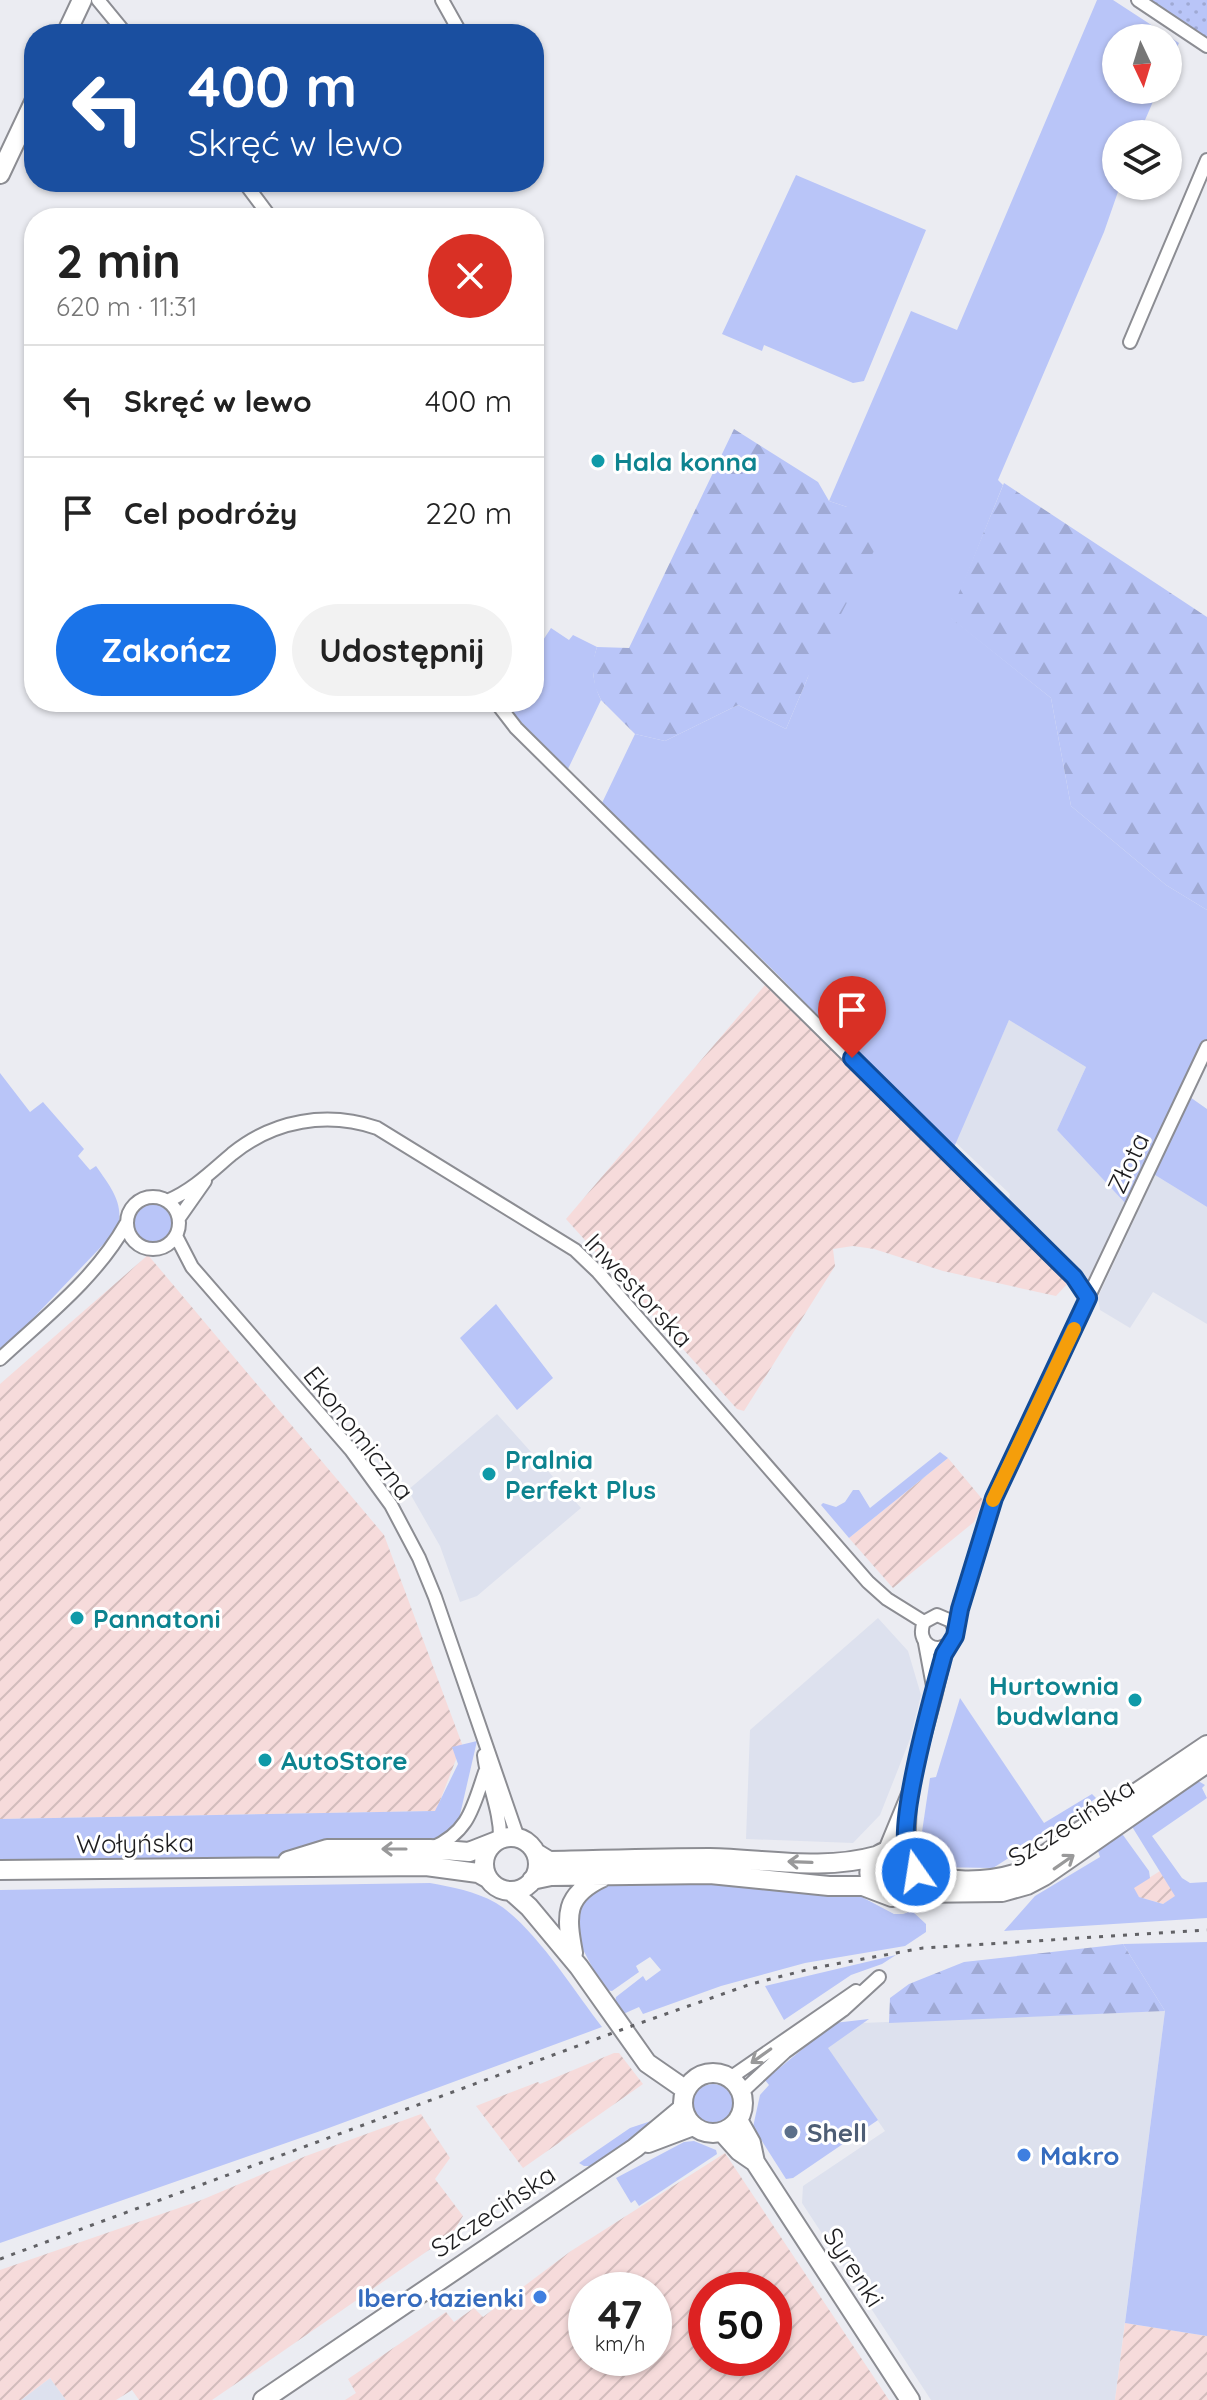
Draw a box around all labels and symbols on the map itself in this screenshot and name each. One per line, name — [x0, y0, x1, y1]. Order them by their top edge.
north arrow — [1102, 24, 1182, 104]
place label: Hala konna — [614, 445, 757, 478]
marker: Hala konna — [589, 452, 607, 470]
pin — [818, 976, 886, 1058]
street label: Złota — [1100, 1127, 1156, 1199]
street label: Inwestorska — [578, 1226, 700, 1354]
street label: Ekonomiczna — [297, 1360, 421, 1506]
place label: Pralnia Perfekt Plus — [505, 1443, 656, 1506]
marker: Pralnia Perfekt Plus — [480, 1465, 498, 1483]
place label: Pannatoni — [93, 1602, 221, 1635]
marker: Pannatoni — [68, 1609, 86, 1627]
place label: Hurtownia budwlana — [989, 1669, 1119, 1732]
marker: Hurtownia budwlana — [1126, 1691, 1144, 1709]
place label: AutoStore — [281, 1744, 408, 1777]
marker: AutoStore — [256, 1751, 274, 1769]
street label: Szczecińska — [1002, 1770, 1140, 1874]
street label: Wołyńska — [76, 1825, 194, 1861]
position arrow — [874, 1830, 958, 1914]
one-way arrow — [381, 1841, 408, 1857]
one-way arrow — [787, 1854, 814, 1869]
one-way arrow — [1052, 1854, 1074, 1870]
one-way arrow — [750, 2048, 772, 2064]
place label: Shell — [807, 2116, 867, 2149]
marker: Shell — [782, 2123, 800, 2141]
place label: Makro — [1040, 2139, 1119, 2172]
marker: Makro — [1015, 2146, 1033, 2164]
street label: Szczecińska — [425, 2157, 561, 2265]
street label: Syrenki — [816, 2221, 892, 2313]
speed limit sign: 50 — [688, 2272, 792, 2376]
place label: Ibero łazienki — [357, 2281, 524, 2314]
marker: Ibero łazienki — [531, 2288, 549, 2306]

